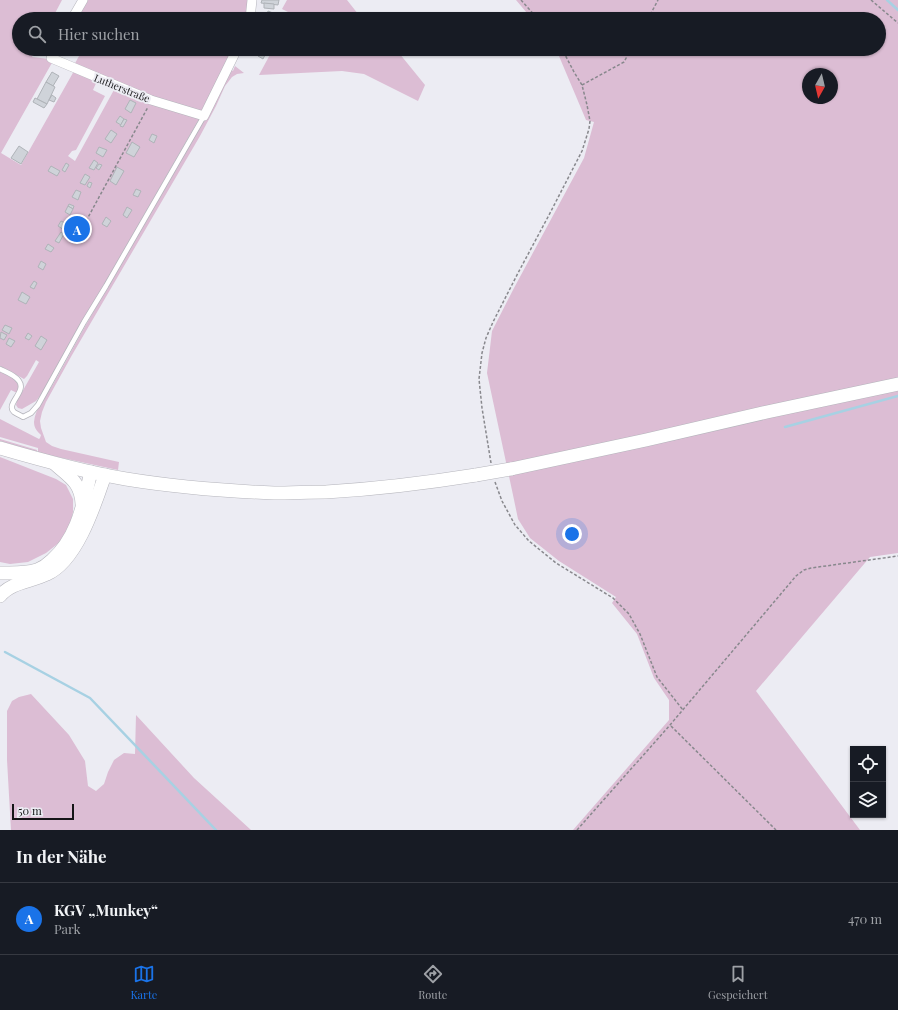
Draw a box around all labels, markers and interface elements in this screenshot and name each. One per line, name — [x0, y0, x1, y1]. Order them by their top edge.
search box — [12, 12, 886, 56]
icon: search — [26, 23, 48, 45]
text: Hier suchen — [58, 24, 140, 44]
north arrow — [802, 68, 838, 104]
street label: Lutherstraße — [92, 70, 152, 106]
pin: A — [64, 214, 90, 244]
your location — [562, 524, 582, 544]
map controls — [850, 746, 886, 818]
button: locate — [850, 746, 886, 782]
button: layers — [850, 782, 886, 818]
scale bar — [12, 802, 74, 821]
text: 50 m — [18, 803, 42, 818]
text: In der Nähe — [16, 845, 107, 867]
text: KGV „Munkey“ — [54, 900, 158, 920]
text: A — [25, 910, 33, 927]
text: 470 m — [848, 910, 882, 927]
text: Park — [54, 920, 81, 937]
tab: Karte — [130, 963, 157, 1002]
tab: Route — [418, 963, 447, 1002]
tab: Gespeichert — [708, 963, 768, 1002]

